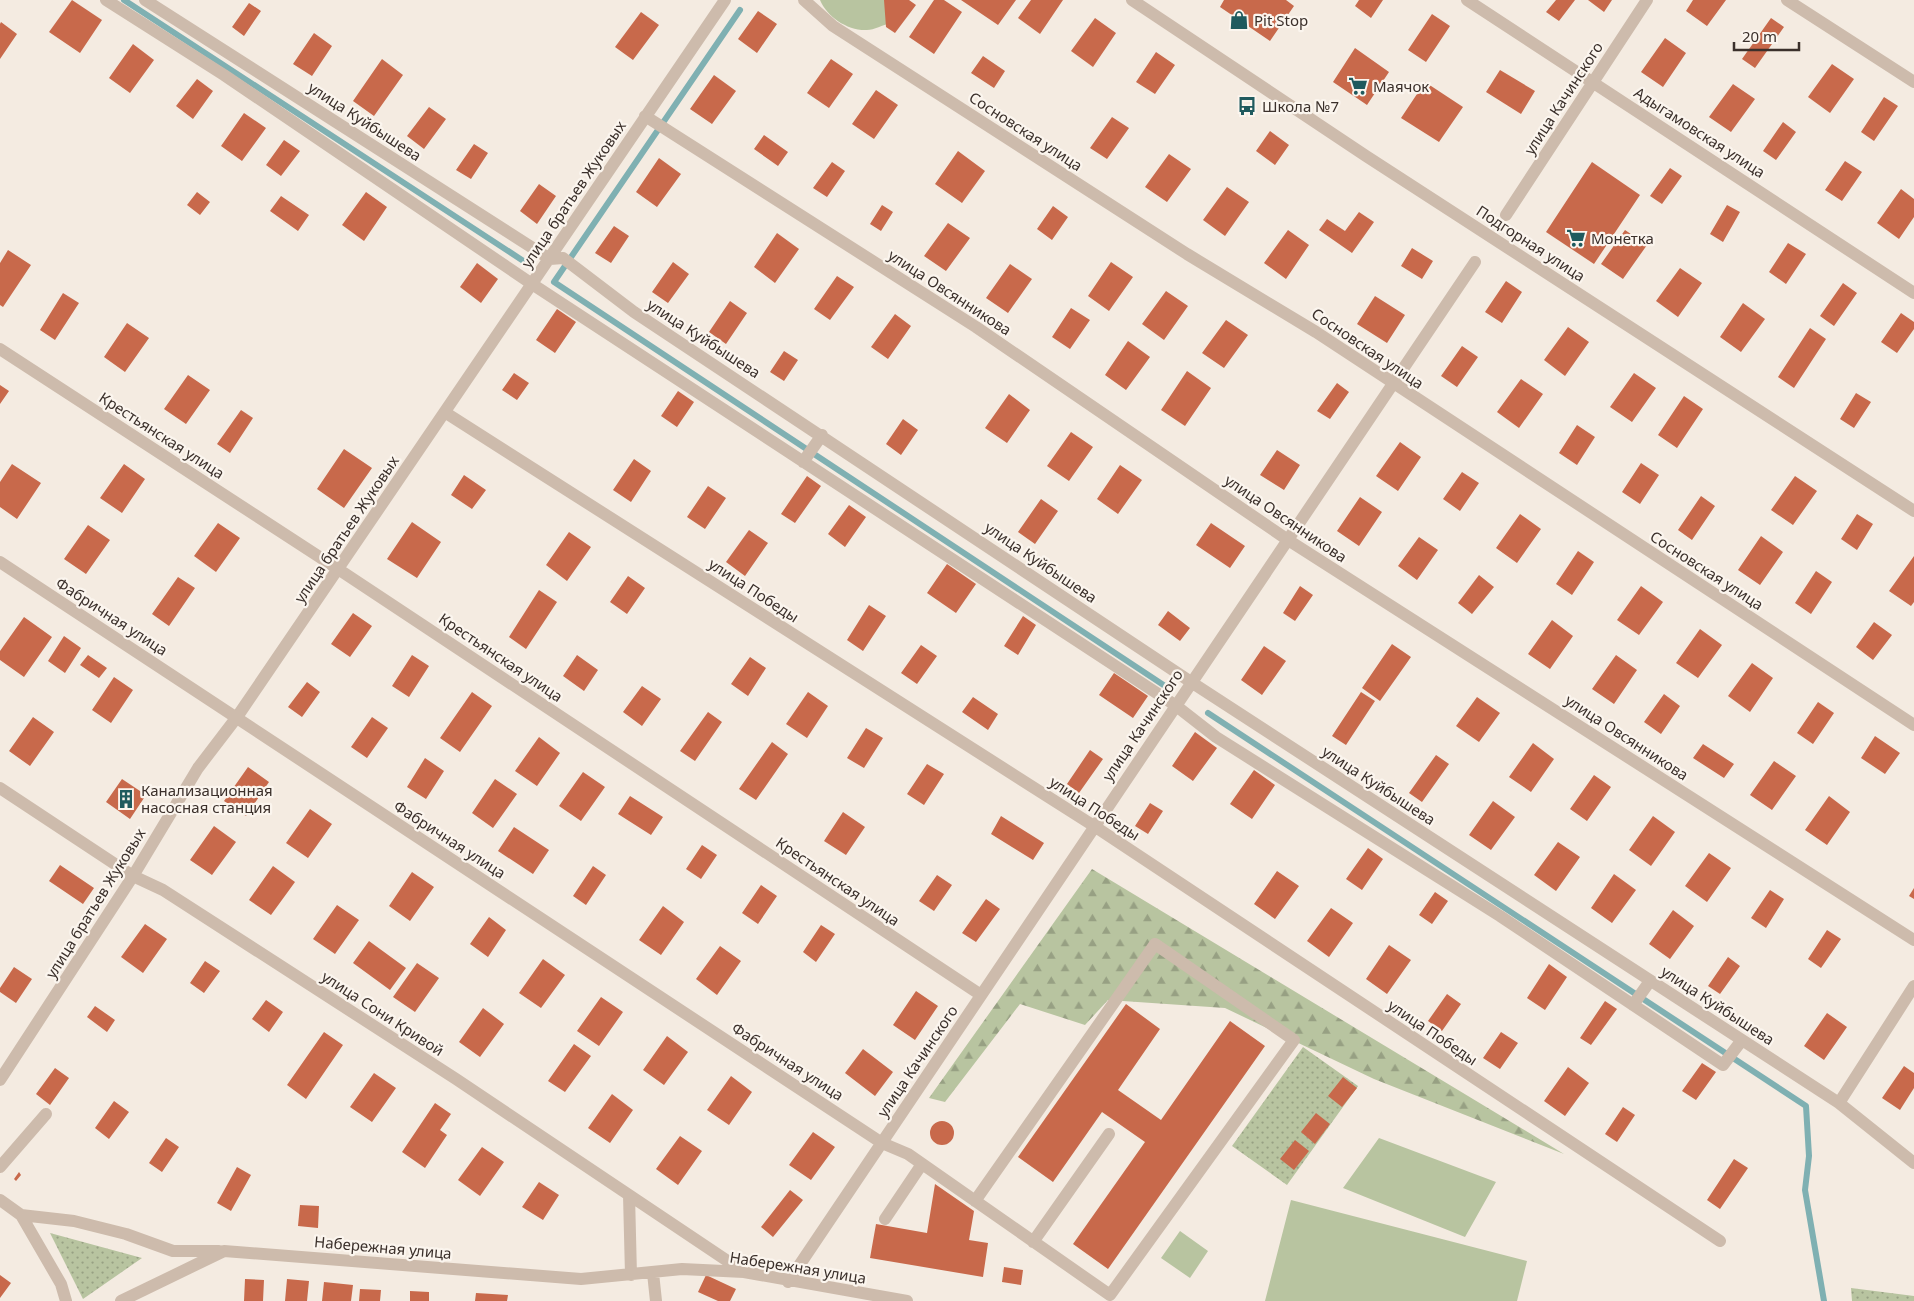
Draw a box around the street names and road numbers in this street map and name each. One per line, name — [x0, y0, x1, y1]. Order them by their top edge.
street label: улица Качинского — [1519, 38, 1607, 158]
street label: улица Куйбышева — [304, 77, 426, 165]
street label: Адыгамовская улица — [1631, 82, 1769, 182]
street label: Сосновская улица — [966, 87, 1086, 175]
street label: улица братьев Жуковых — [516, 116, 630, 272]
street label: Подгорная улица — [1473, 200, 1589, 286]
street label: улица Овсянникова — [884, 245, 1016, 339]
street label: улица Куйбышева — [643, 294, 765, 382]
street label: Сосновская улица — [1308, 303, 1428, 393]
street label: Крестьянская улица — [96, 387, 228, 483]
street label: улица братьев Жуковых — [289, 451, 403, 607]
street label: улица Овсянникова — [1221, 470, 1351, 566]
street label: улица Куйбышева — [981, 517, 1101, 607]
street label: Сосновская улица — [1647, 526, 1767, 614]
street label: улица Победы — [705, 553, 803, 627]
street label: Фабричная улица — [52, 572, 172, 660]
street label: Крестьянская улица — [435, 608, 567, 706]
street label: улица Качинского — [1097, 665, 1187, 785]
street label: улица Овсянникова — [1561, 690, 1693, 784]
street label: улица Куйбышева — [1318, 741, 1440, 829]
street label: улица Победы — [1046, 771, 1144, 845]
street label: Фабричная улица — [390, 795, 510, 883]
street label: улица братьев Жуковых — [41, 824, 150, 982]
street label: Крестьянская улица — [772, 832, 904, 930]
street label: улица Куйбышева — [1657, 961, 1779, 1049]
street label: улица Сони Кривой — [318, 966, 448, 1060]
street label: улица Победы — [1384, 995, 1482, 1069]
street label: улица Качинского — [872, 1001, 962, 1121]
street label: Фабричная улица — [728, 1017, 848, 1105]
street label: Набережная улица — [313, 1231, 453, 1263]
street label: Набережная улица — [728, 1246, 868, 1288]

